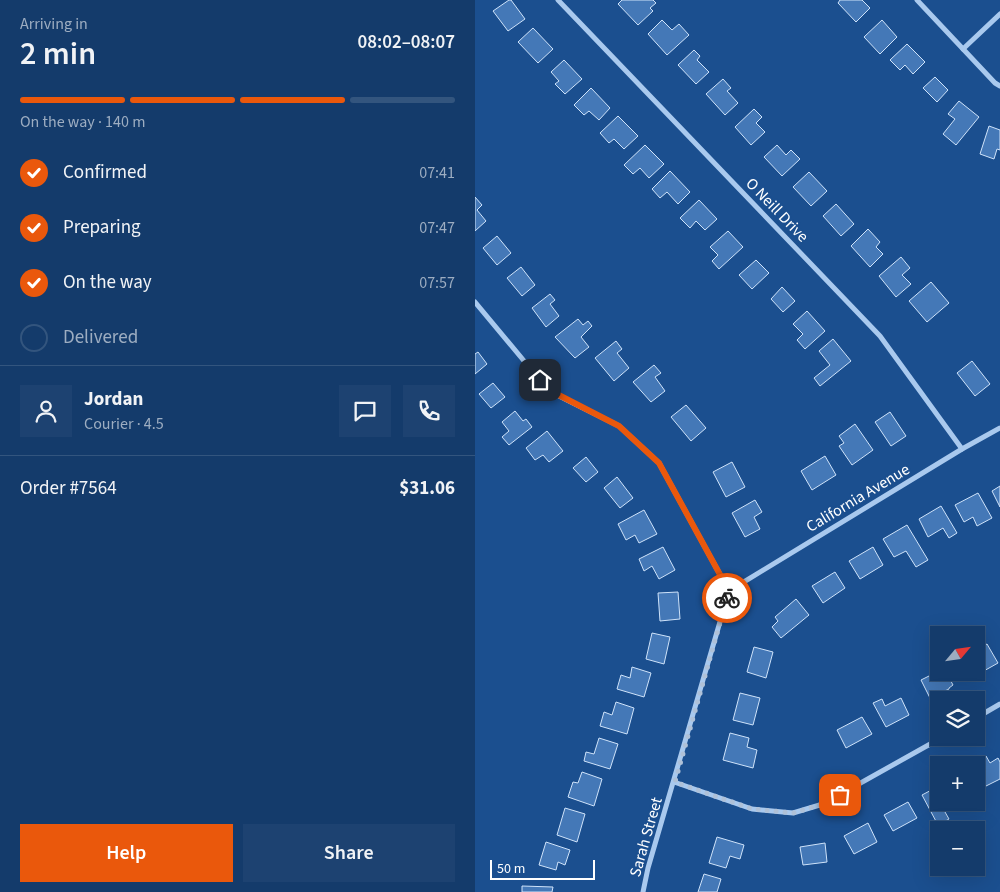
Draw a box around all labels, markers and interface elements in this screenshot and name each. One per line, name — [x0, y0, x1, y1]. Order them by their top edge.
text: Arriving in — [20, 13, 88, 35]
text: 08:02–08:07 — [357, 29, 455, 56]
text: 2 min — [20, 31, 96, 77]
text: On the way · 140 m — [20, 111, 145, 133]
icon: check — [20, 159, 48, 187]
text: Confirmed — [63, 159, 147, 186]
text: 07:41 — [419, 162, 455, 184]
street label: O Neill Drive — [741, 173, 813, 247]
icon: check — [20, 214, 48, 242]
text: Preparing — [63, 214, 141, 241]
text: 07:47 — [419, 217, 455, 239]
icon: check — [20, 269, 48, 297]
text: On the way — [63, 269, 152, 296]
text: 07:57 — [419, 272, 455, 294]
text: Delivered — [63, 324, 138, 351]
pin — [519, 359, 561, 401]
icon: home — [526, 366, 554, 394]
button: person — [20, 385, 72, 437]
button: chat — [339, 385, 391, 437]
button: phone — [403, 385, 455, 437]
text: Jordan — [84, 386, 143, 413]
text: Courier · 4.5 — [84, 413, 164, 435]
street label: California Avenue — [802, 458, 914, 538]
text: Order #7564 — [20, 475, 117, 502]
text: $31.06 — [399, 475, 455, 502]
courier — [702, 573, 752, 623]
icon: bike — [713, 584, 741, 612]
north arrow — [930, 626, 985, 681]
map controls — [930, 626, 985, 876]
button: layers — [930, 691, 985, 746]
button: + — [930, 756, 985, 811]
pin — [819, 774, 861, 816]
icon: bag — [826, 781, 854, 809]
street label: Sarah Street — [624, 794, 668, 879]
button: − — [930, 821, 985, 876]
button: Help — [20, 824, 233, 882]
button: Share — [243, 824, 455, 882]
scale bar — [490, 857, 595, 880]
text: 50 m — [497, 859, 525, 879]

